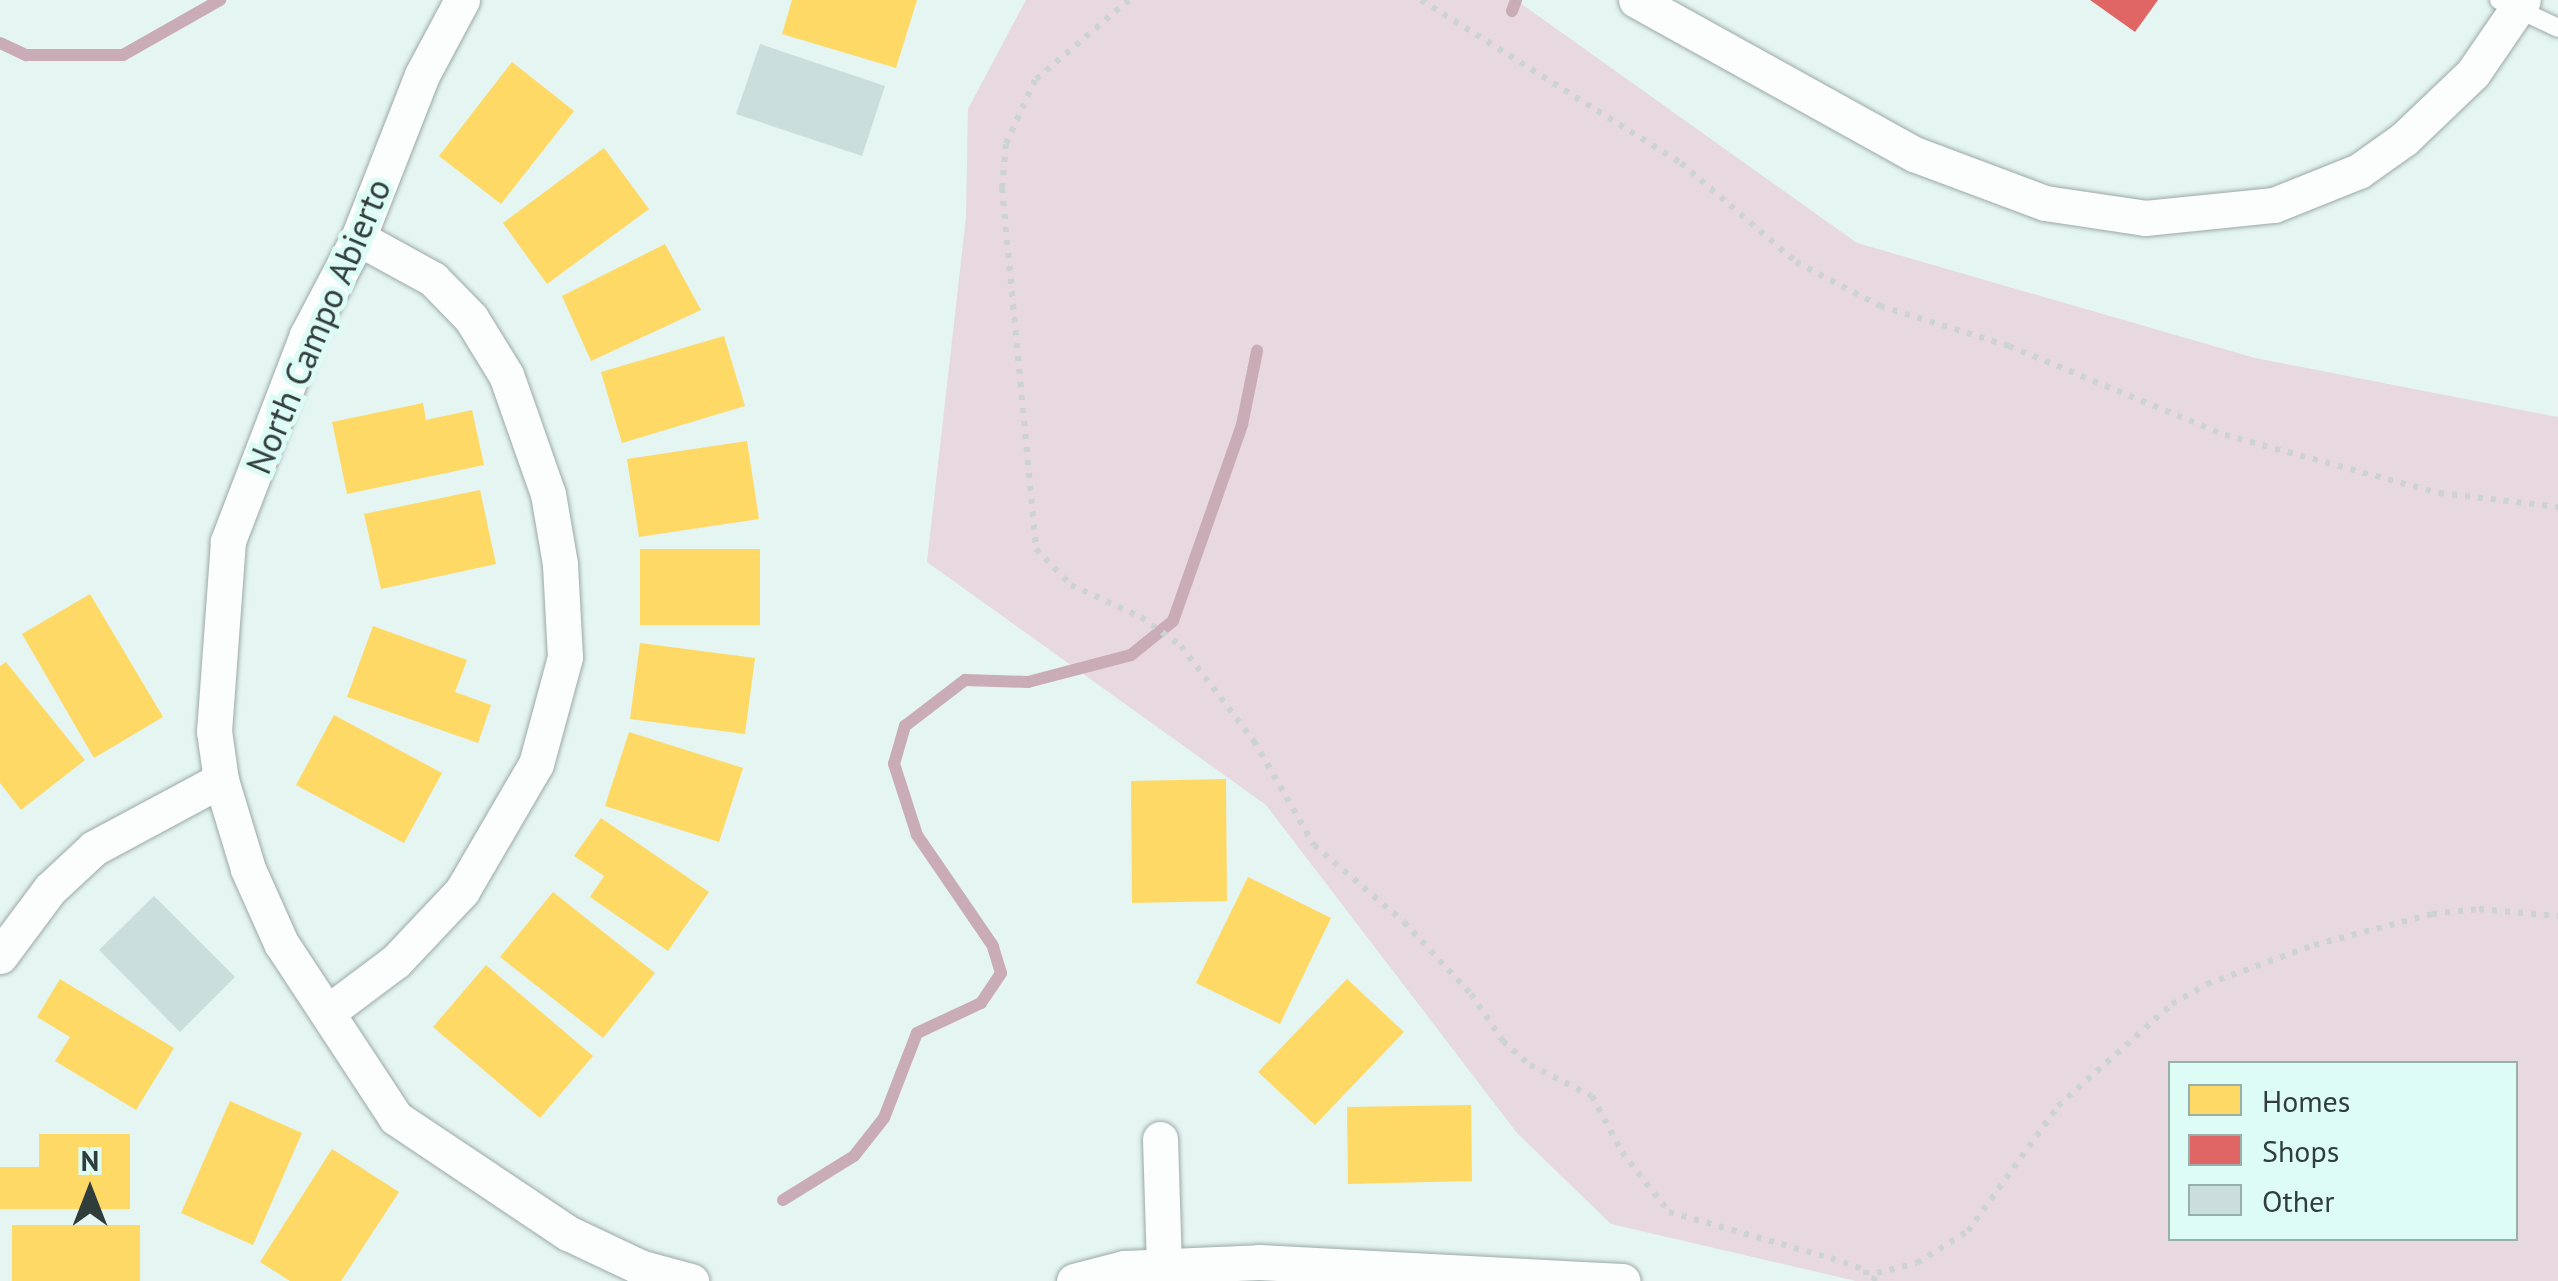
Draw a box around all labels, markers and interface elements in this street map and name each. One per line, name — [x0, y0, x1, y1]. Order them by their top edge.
street label: North Campo Abierto — [237, 172, 399, 480]
legend — [2168, 1061, 2518, 1241]
text: Homes — [2262, 1081, 2350, 1120]
text: Shops — [2262, 1131, 2339, 1170]
north arrow — [40, 1141, 140, 1241]
text: N — [81, 1142, 99, 1179]
text: Other — [2262, 1181, 2335, 1220]

